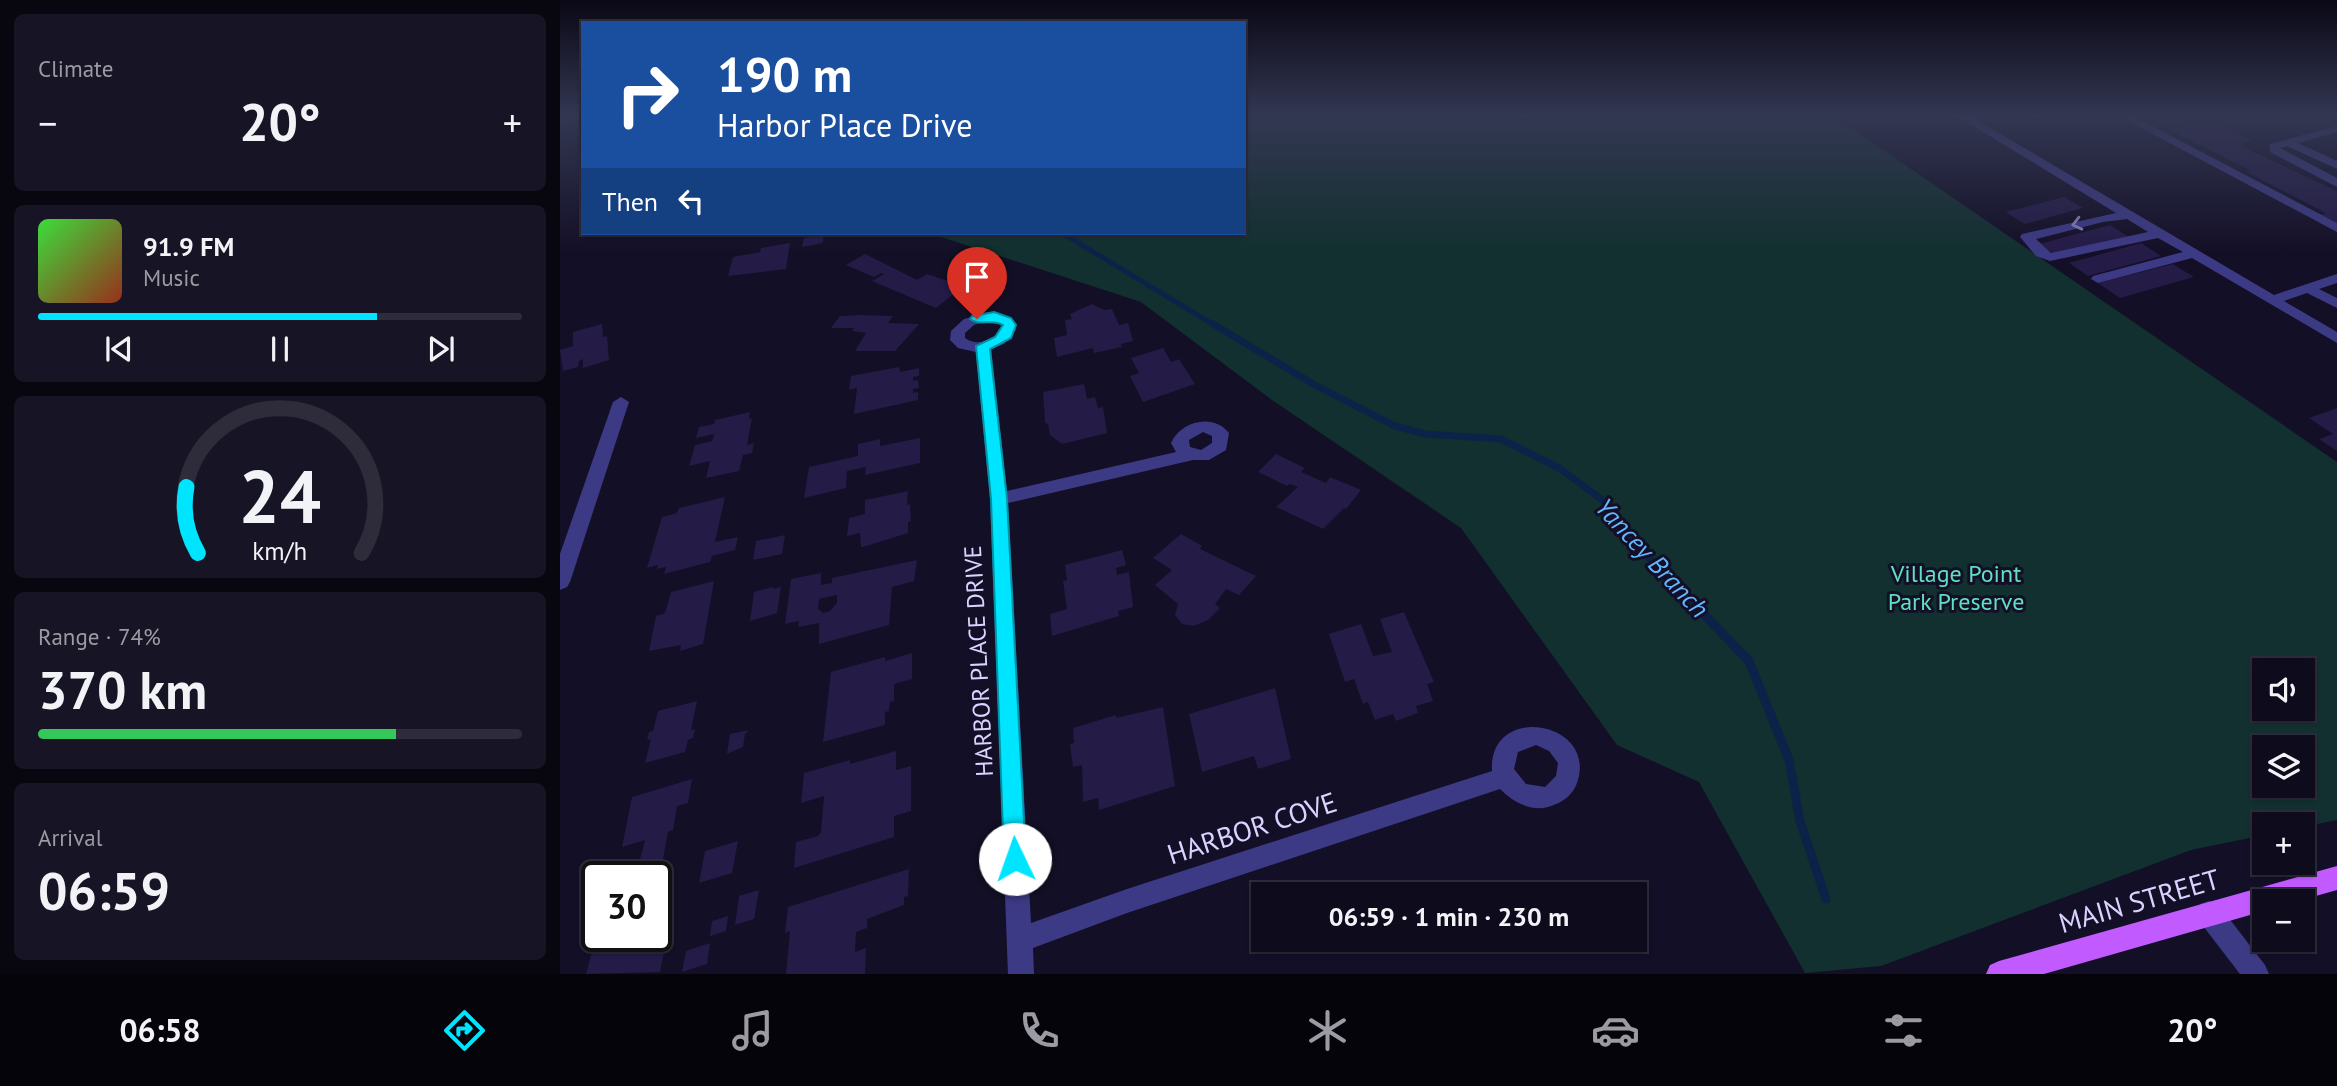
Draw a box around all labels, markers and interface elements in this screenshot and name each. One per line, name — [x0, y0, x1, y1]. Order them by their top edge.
text: 190 m — [717, 42, 852, 106]
icon: right — [602, 49, 693, 140]
text: Climate — [38, 54, 113, 83]
text: 20° — [239, 88, 321, 155]
text: − — [38, 98, 57, 147]
text: + — [503, 98, 522, 147]
text: Harbor Place Drive — [717, 104, 972, 146]
icon: left — [672, 182, 710, 220]
text: Then — [602, 185, 658, 218]
one-way arrow — [2071, 216, 2083, 230]
text: 91.9 FM — [143, 230, 234, 263]
pin — [947, 247, 1007, 319]
icon: arrive — [958, 258, 996, 296]
text: Music — [143, 263, 200, 292]
icon: previous — [100, 330, 138, 368]
icon: pause — [261, 330, 299, 368]
icon: next — [422, 330, 460, 368]
text: 24 — [239, 449, 321, 543]
water label: Yancey Branch — [1589, 491, 1716, 624]
text: km/h — [253, 535, 307, 567]
street label: HARBOR PLACE DRIVE — [957, 545, 1000, 777]
park label: Village Point Park Preserve — [1888, 558, 2024, 617]
text: Range · 74% — [38, 622, 161, 651]
text: 370 km — [38, 656, 207, 723]
map controls — [2252, 658, 2315, 952]
button: sound — [2252, 658, 2315, 721]
button: layers — [2252, 735, 2315, 798]
street label: HARBOR COVE — [1162, 783, 1341, 872]
button: + — [2252, 812, 2315, 875]
position arrow — [978, 822, 1052, 896]
text: Arrival — [38, 823, 102, 852]
text: 06:59 — [38, 857, 170, 924]
street label: MAIN STREET — [2054, 860, 2224, 941]
speed limit sign: 30 — [581, 861, 672, 952]
button: − — [2252, 889, 2315, 952]
text: 06:59 · 1 min · 230 m — [1329, 900, 1569, 933]
icon: directions — [440, 1006, 489, 1055]
icon: music — [728, 1006, 777, 1055]
icon: phone — [1015, 1006, 1064, 1055]
icon: climate — [1303, 1006, 1352, 1055]
icon: car — [1591, 1006, 1640, 1055]
icon: filters — [1879, 1006, 1928, 1055]
text: 06:58 — [119, 1009, 201, 1051]
text: 20° — [2167, 1009, 2218, 1051]

